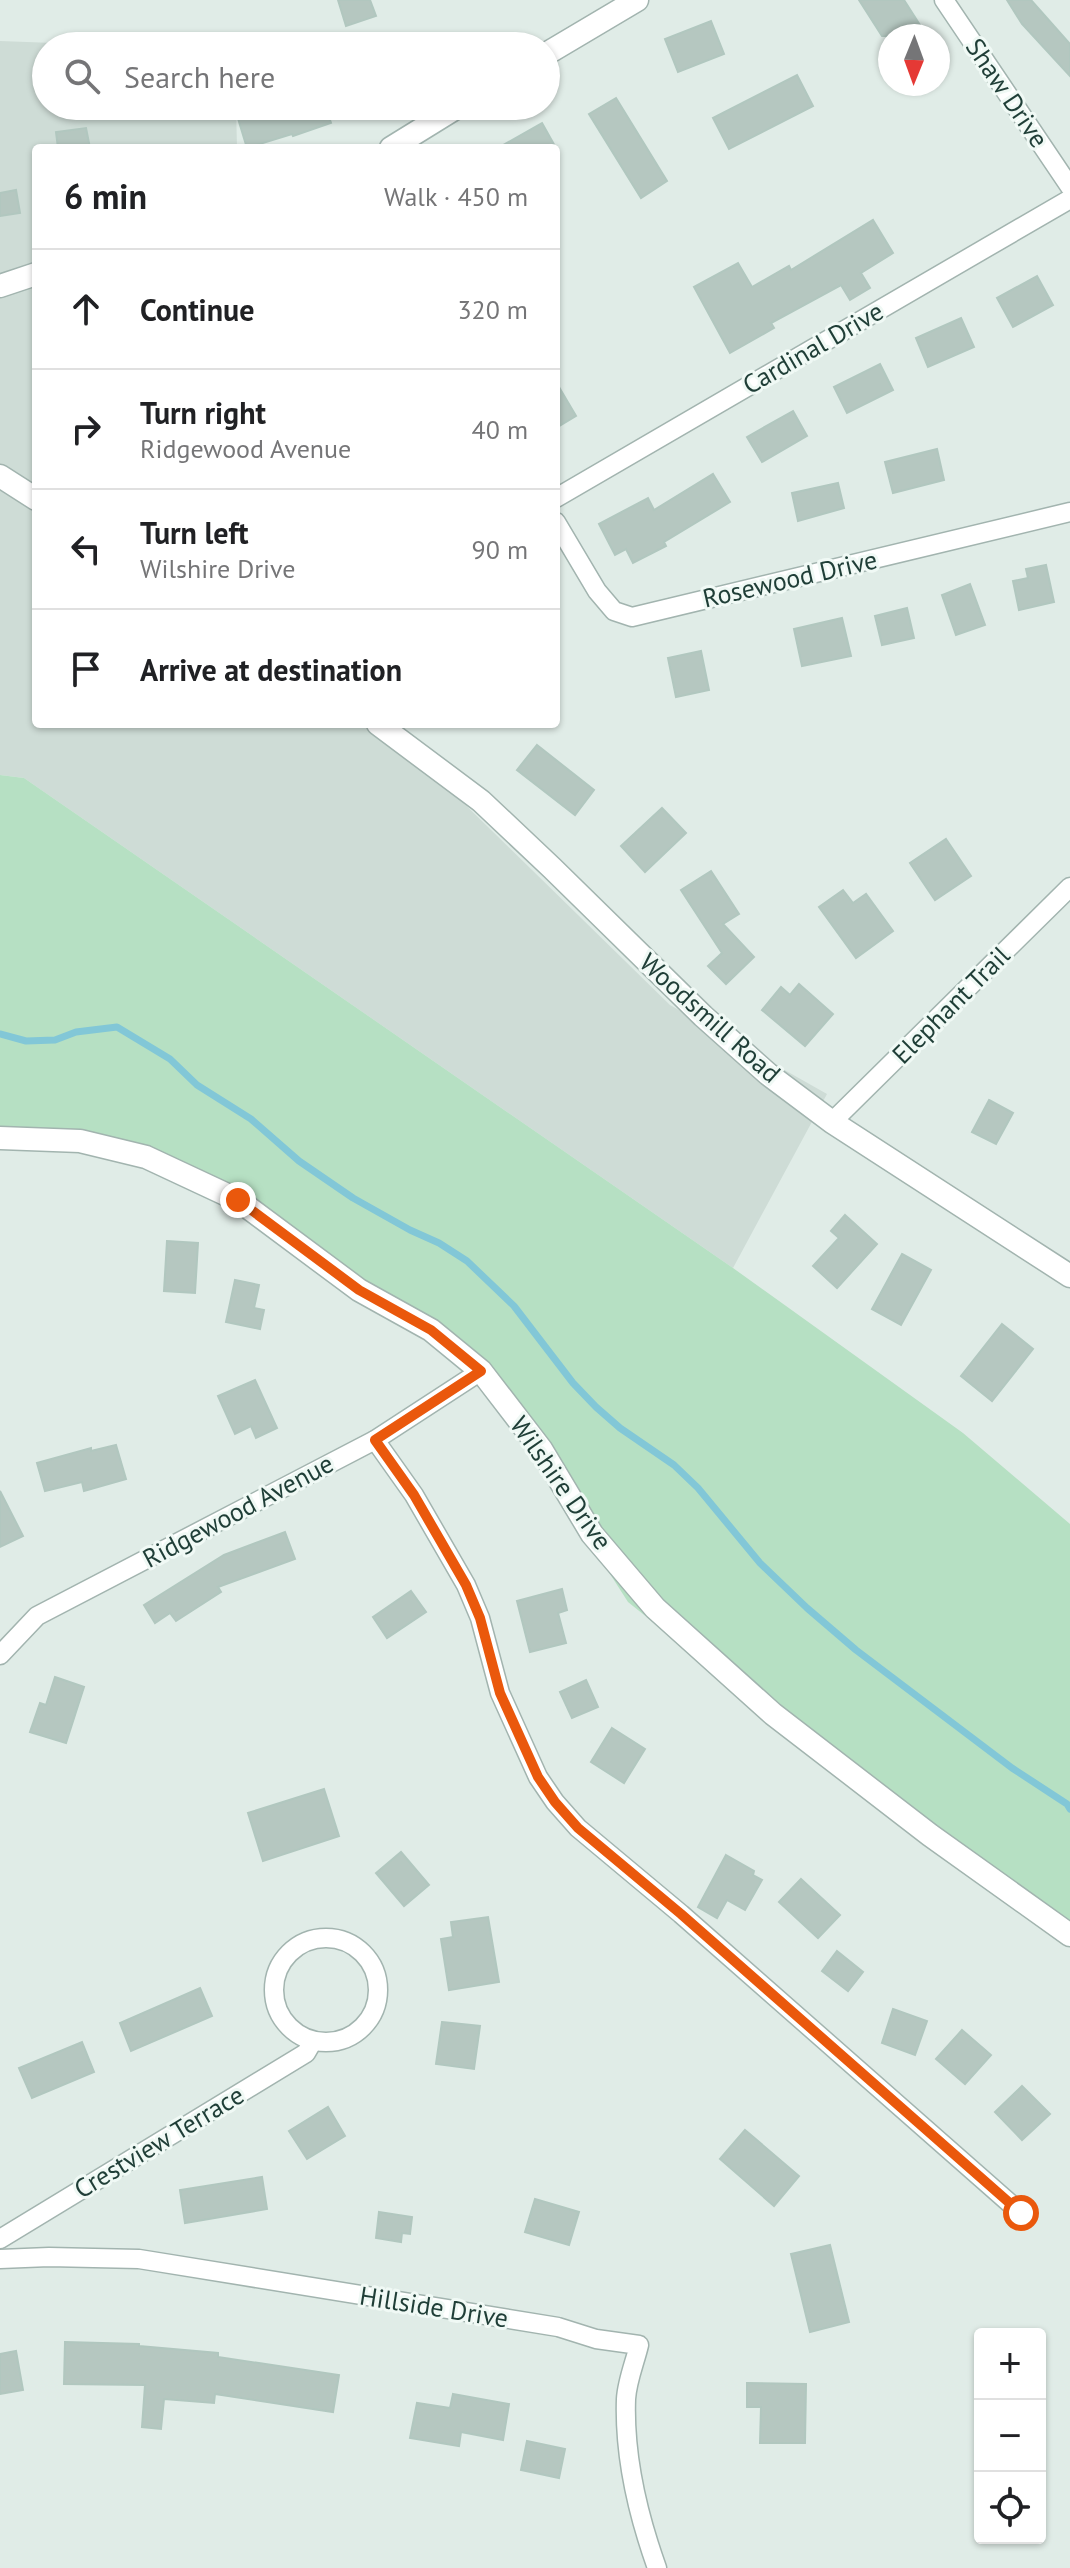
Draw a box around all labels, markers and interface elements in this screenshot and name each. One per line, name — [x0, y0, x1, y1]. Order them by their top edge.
north arrow — [878, 24, 950, 96]
search box — [32, 32, 560, 120]
street label: Shaw Drive — [959, 32, 1056, 154]
icon: search — [60, 54, 104, 98]
text: Search here — [124, 57, 275, 96]
text: 6 min — [64, 174, 147, 218]
text: Walk · 450 m — [384, 180, 528, 213]
icon: ahead — [64, 287, 108, 331]
text: Continue — [140, 290, 254, 329]
text: 320 m — [457, 293, 528, 326]
street label: Cardinal Drive — [737, 294, 889, 401]
text: Turn right — [140, 393, 266, 432]
icon: right — [64, 407, 108, 451]
text: 40 m — [472, 413, 528, 446]
text: Ridgewood Avenue — [140, 432, 351, 465]
text: Turn left — [140, 513, 248, 552]
icon: left — [64, 527, 108, 571]
text: 90 m — [472, 533, 528, 566]
street label: Rosewood Drive — [699, 542, 880, 615]
text: Wilshire Drive — [140, 552, 295, 585]
icon: arrive — [64, 647, 108, 691]
text: Arrive at destination — [140, 650, 402, 689]
street label: Elephant Trail — [885, 939, 1017, 1070]
street label: Woodsmill Road — [633, 946, 788, 1090]
route end — [220, 1182, 256, 1218]
street label: Wilshire Drive — [503, 1410, 620, 1556]
street label: Ridgewood Avenue — [137, 1446, 339, 1575]
street label: Crestview Terrace — [68, 2078, 250, 2205]
route start — [1003, 2195, 1039, 2231]
street label: Hillside Drive — [357, 2278, 511, 2335]
map controls — [974, 2328, 1046, 2544]
button: + — [974, 2328, 1046, 2400]
button: − — [974, 2400, 1046, 2472]
button: locate — [974, 2472, 1046, 2544]

